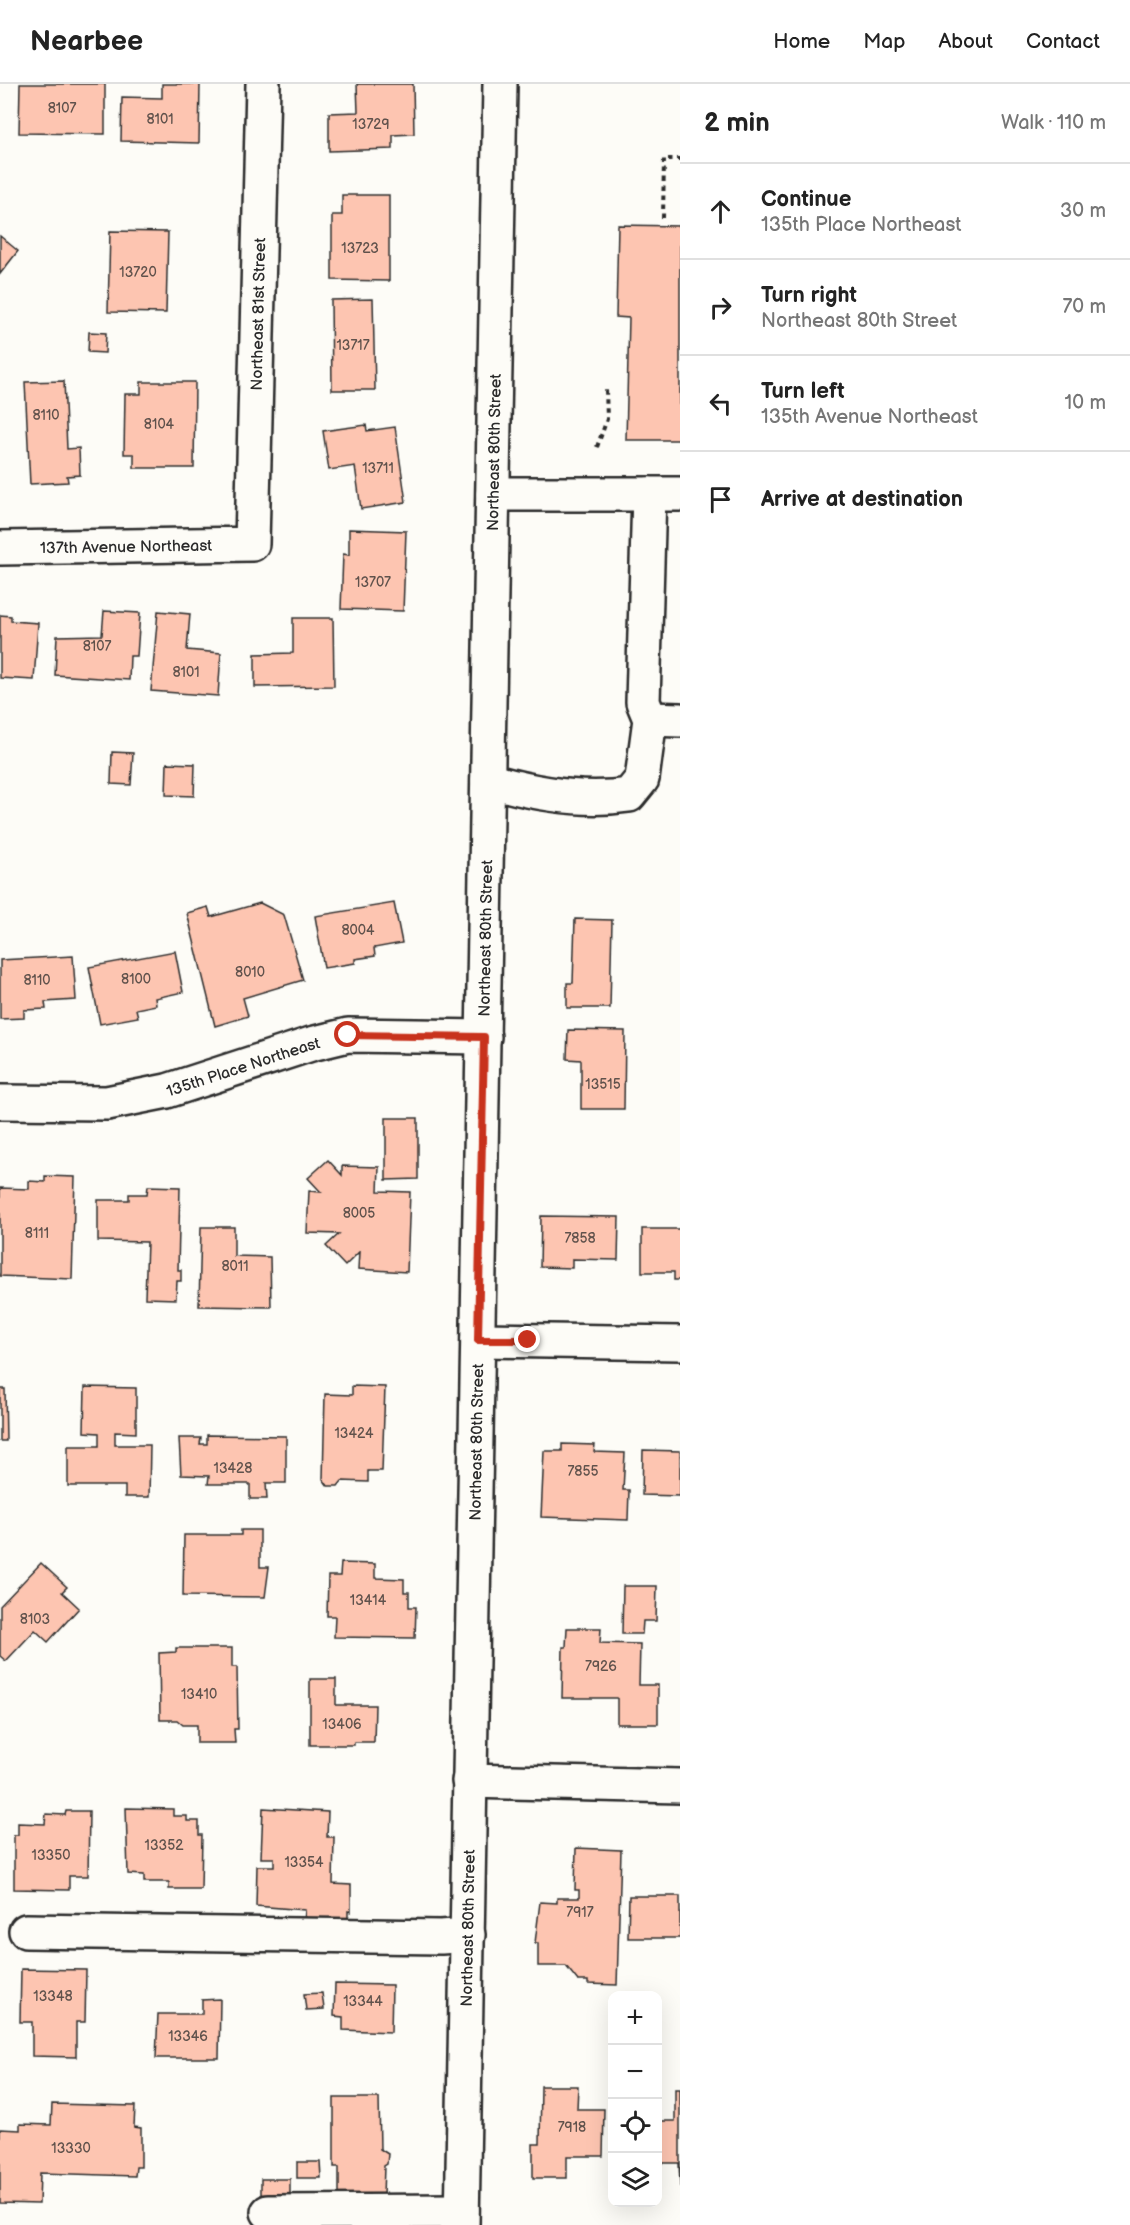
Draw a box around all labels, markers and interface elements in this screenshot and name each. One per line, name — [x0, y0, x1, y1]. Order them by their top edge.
text: Nearbee — [30, 25, 143, 58]
text: Home — [773, 29, 830, 54]
text: Map — [863, 29, 905, 54]
text: About — [938, 29, 993, 54]
text: Contact — [1026, 29, 1100, 54]
house number: 8107 — [48, 100, 76, 117]
text: 2 min — [704, 108, 770, 139]
house number: 8101 — [146, 111, 174, 128]
text: Walk · 110 m — [1001, 111, 1106, 135]
house number: 13729 — [352, 116, 390, 133]
text: Continue — [761, 186, 851, 213]
icon: ahead — [704, 195, 737, 228]
text: 30 m — [1060, 199, 1106, 223]
text: 135th Place Northeast — [761, 213, 961, 237]
street label: Northeast 81st Street — [248, 237, 270, 391]
house number: 13723 — [341, 240, 379, 257]
house number: 13720 — [119, 264, 157, 281]
text: Turn right — [761, 282, 857, 309]
icon: right — [704, 291, 737, 324]
text: 70 m — [1062, 295, 1106, 319]
text: Northeast 80th Street — [761, 309, 957, 333]
house number: 13717 — [336, 337, 370, 354]
street label: Northeast 80th Street — [484, 374, 506, 531]
text: Turn left — [761, 378, 845, 405]
icon: left — [704, 387, 737, 420]
text: 10 m — [1065, 391, 1106, 415]
text: 135th Avenue Northeast — [761, 405, 978, 429]
house number: 8110 — [32, 407, 60, 424]
house number: 8104 — [144, 416, 175, 433]
house number: 13711 — [362, 460, 394, 477]
icon: arrive — [704, 483, 737, 516]
text: Arrive at destination — [761, 486, 963, 513]
street label: 137th Avenue Northeast — [40, 537, 212, 558]
house number: 13707 — [355, 574, 391, 591]
house number: 8107 — [83, 638, 111, 655]
house number: 8101 — [172, 664, 200, 681]
street label: Northeast 80th Street — [475, 859, 497, 1017]
house number: 8004 — [341, 922, 375, 939]
house number: 8010 — [235, 964, 265, 981]
house number: 8100 — [121, 971, 151, 988]
house number: 8110 — [23, 972, 51, 989]
route start — [334, 1021, 360, 1047]
street label: 135th Place Northeast — [164, 1034, 322, 1102]
house number: 13515 — [585, 1076, 621, 1093]
house number: 8005 — [343, 1205, 375, 1222]
house number: 8111 — [25, 1225, 49, 1242]
house number: 7858 — [564, 1230, 596, 1247]
house number: 8011 — [221, 1258, 249, 1275]
route end — [514, 1326, 540, 1352]
street label: Northeast 80th Street — [467, 1363, 488, 1521]
house number: 13424 — [334, 1425, 374, 1442]
house number: 13428 — [214, 1460, 253, 1477]
house number: 7855 — [567, 1463, 599, 1480]
house number: 13414 — [350, 1592, 387, 1609]
house number: 8103 — [20, 1611, 50, 1628]
house number: 7926 — [585, 1658, 617, 1675]
house number: 13410 — [181, 1686, 217, 1703]
house number: 13406 — [322, 1716, 362, 1733]
house number: 13352 — [145, 1837, 184, 1854]
house number: 13350 — [32, 1847, 70, 1864]
street label: Northeast 80th Street — [458, 1849, 480, 2007]
house number: 13354 — [284, 1854, 324, 1871]
house number: 7917 — [566, 1904, 594, 1921]
house number: 13348 — [33, 1988, 73, 2005]
map controls — [608, 1991, 662, 2207]
button: + — [608, 1991, 662, 2045]
house number: 13344 — [343, 1993, 383, 2010]
house number: 13346 — [168, 2028, 208, 2045]
button: − — [608, 2045, 662, 2099]
button: locate — [608, 2099, 662, 2153]
house number: 7918 — [558, 2119, 586, 2136]
house number: 13330 — [51, 2140, 91, 2157]
button: layers — [608, 2153, 662, 2207]

